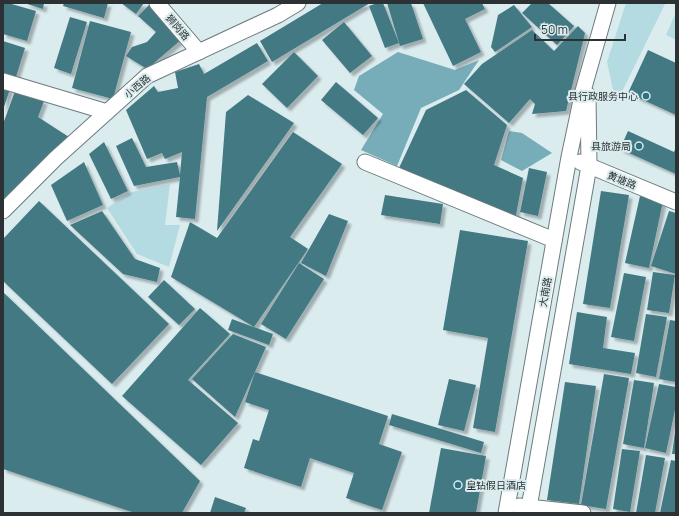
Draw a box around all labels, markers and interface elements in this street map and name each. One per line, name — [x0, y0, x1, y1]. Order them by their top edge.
street label: 狮岗路 — [163, 11, 193, 43]
scale bar — [535, 16, 625, 42]
text: 50 m — [541, 21, 568, 38]
street label: 小西路 — [121, 71, 153, 101]
place label: 县行政服务中心 — [568, 89, 638, 103]
marker: 县行政服务中心 — [641, 91, 651, 101]
place label: 县旅游局 — [591, 139, 631, 153]
marker: 县旅游局 — [634, 141, 644, 151]
street label: 黄塘路 — [605, 168, 639, 192]
street label: 大南路 — [536, 276, 554, 308]
place label: 皇钻假日酒店 — [466, 478, 526, 492]
marker: 皇钻假日酒店 — [453, 480, 463, 490]

